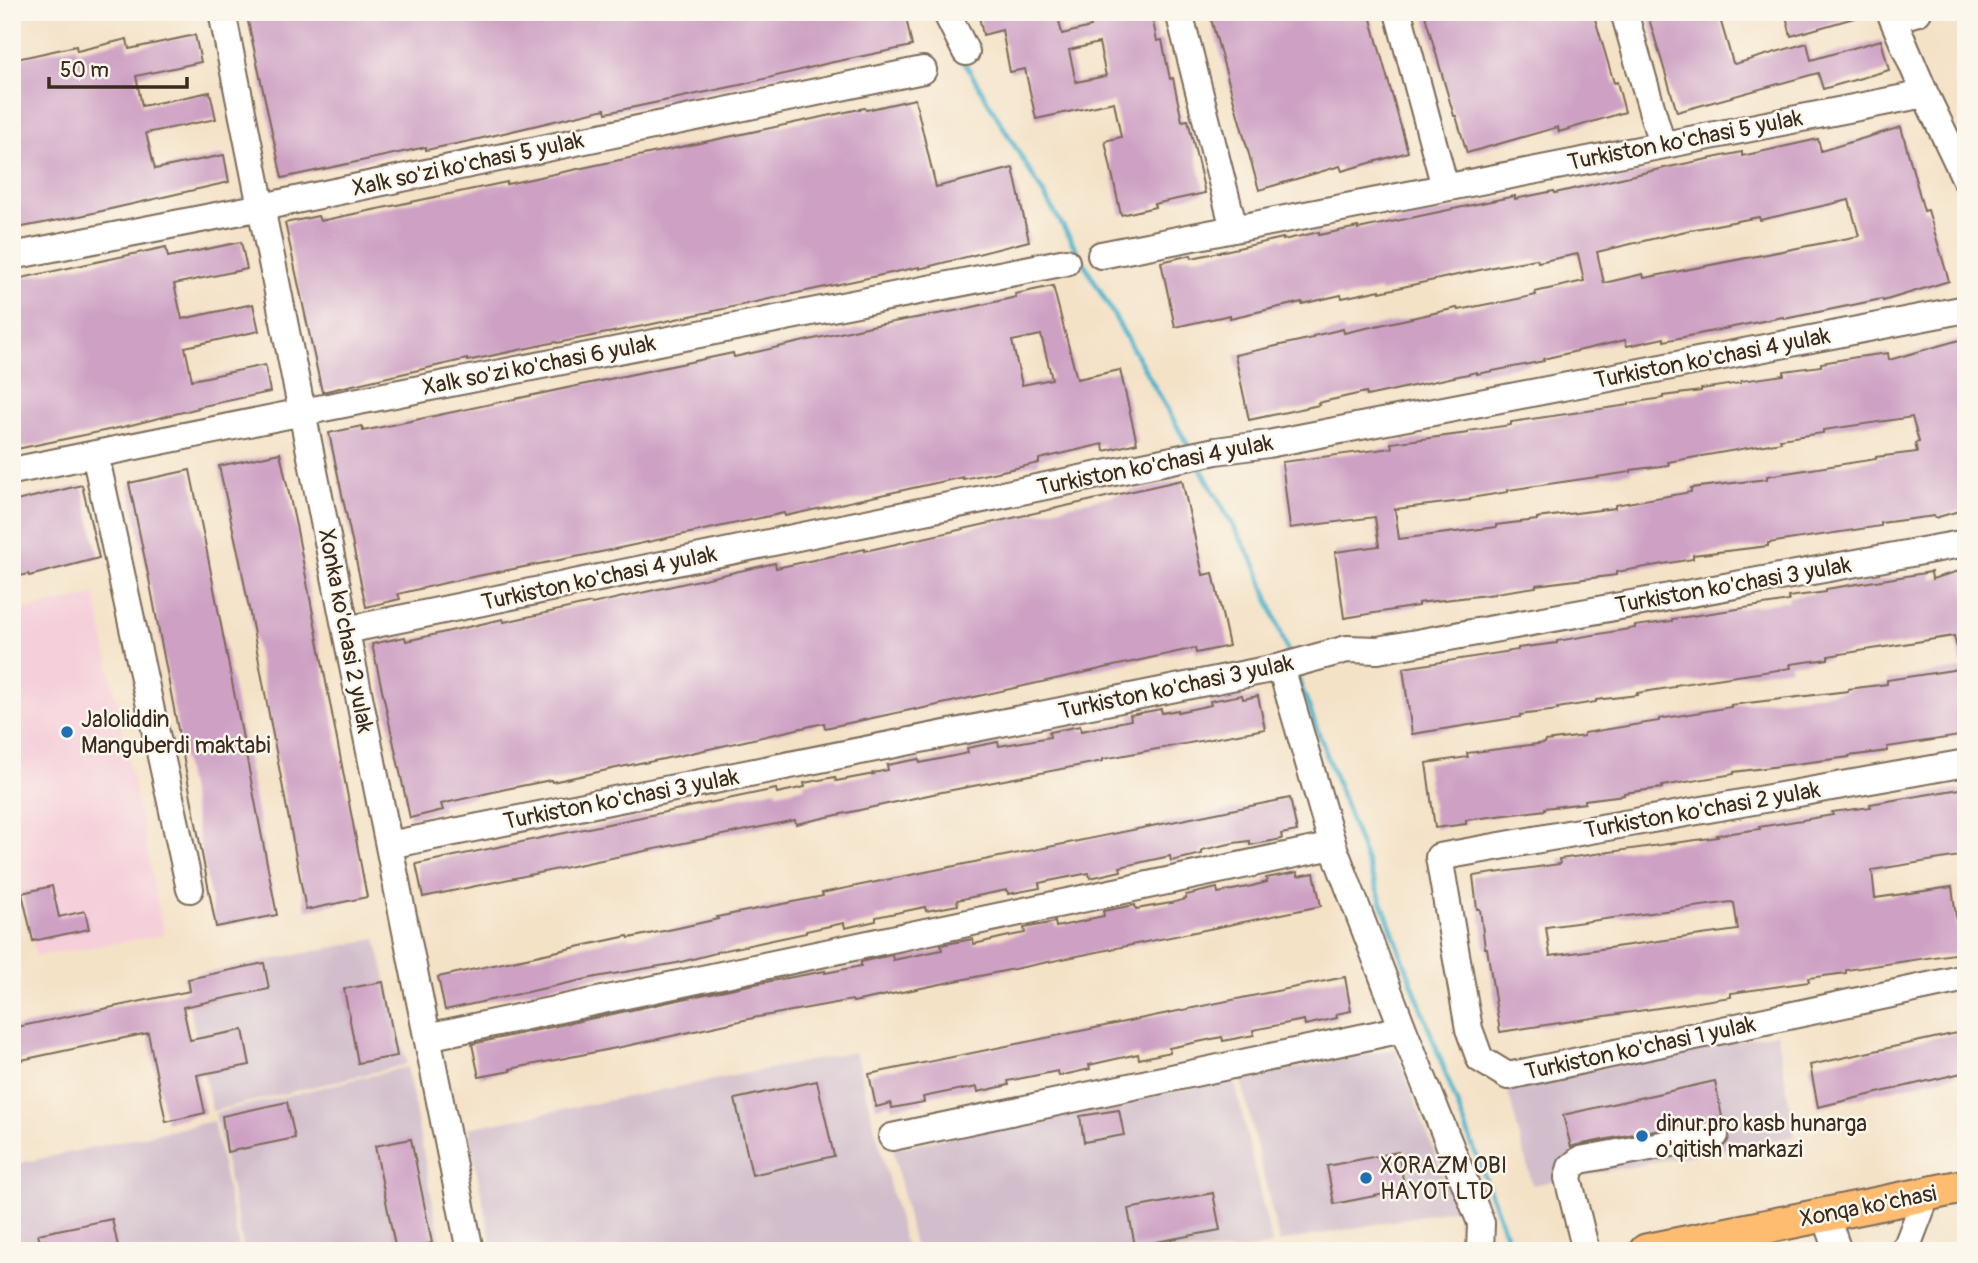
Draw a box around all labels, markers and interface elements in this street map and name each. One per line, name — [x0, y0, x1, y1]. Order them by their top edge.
scale bar — [49, 46, 187, 90]
text: 50 m — [60, 57, 109, 84]
street label: Turkiston ko'chasi 5 yulak — [1565, 103, 1805, 177]
street label: Xalk so'zi ko'chasi 5 yulak — [350, 125, 587, 203]
street label: Turkiston ko'chasi 4 yulak — [1592, 321, 1833, 395]
street label: Xalk so'zi ko'chasi 6 yulak — [420, 328, 658, 402]
street label: Turkiston ko'chasi 4 yulak — [1035, 428, 1276, 502]
street label: Xonka ko'chasi 2 yulak — [312, 526, 380, 736]
street label: Turkiston ko'chasi 4 yulak — [479, 539, 720, 617]
street label: Turkiston ko'chasi 3 yulak — [1613, 550, 1854, 620]
street label: Turkiston ko'chasi 3 yulak — [1056, 648, 1296, 726]
place label: Jaloliddin Manguberdi maktabi — [81, 705, 271, 760]
marker: Jaloliddin Manguberdi maktabi — [59, 724, 75, 740]
street label: Turkiston ko'chasi 3 yulak — [501, 762, 742, 836]
street label: Turkiston ko'chasi 2 yulak — [1582, 775, 1823, 845]
street label: Turkiston ko'chasi 1 yulak — [1522, 1009, 1759, 1087]
place label: dinur.pro kasb hunarga o'qitish markazi — [1656, 1109, 1867, 1164]
marker: dinur.pro kasb hunarga o'qitish markazi — [1634, 1128, 1650, 1144]
place label: XORAZM OBI HAYOT LTD — [1380, 1151, 1507, 1206]
marker: XORAZM OBI HAYOT LTD — [1358, 1170, 1374, 1186]
street label: Xonqa ko'chasi — [1797, 1179, 1939, 1233]

